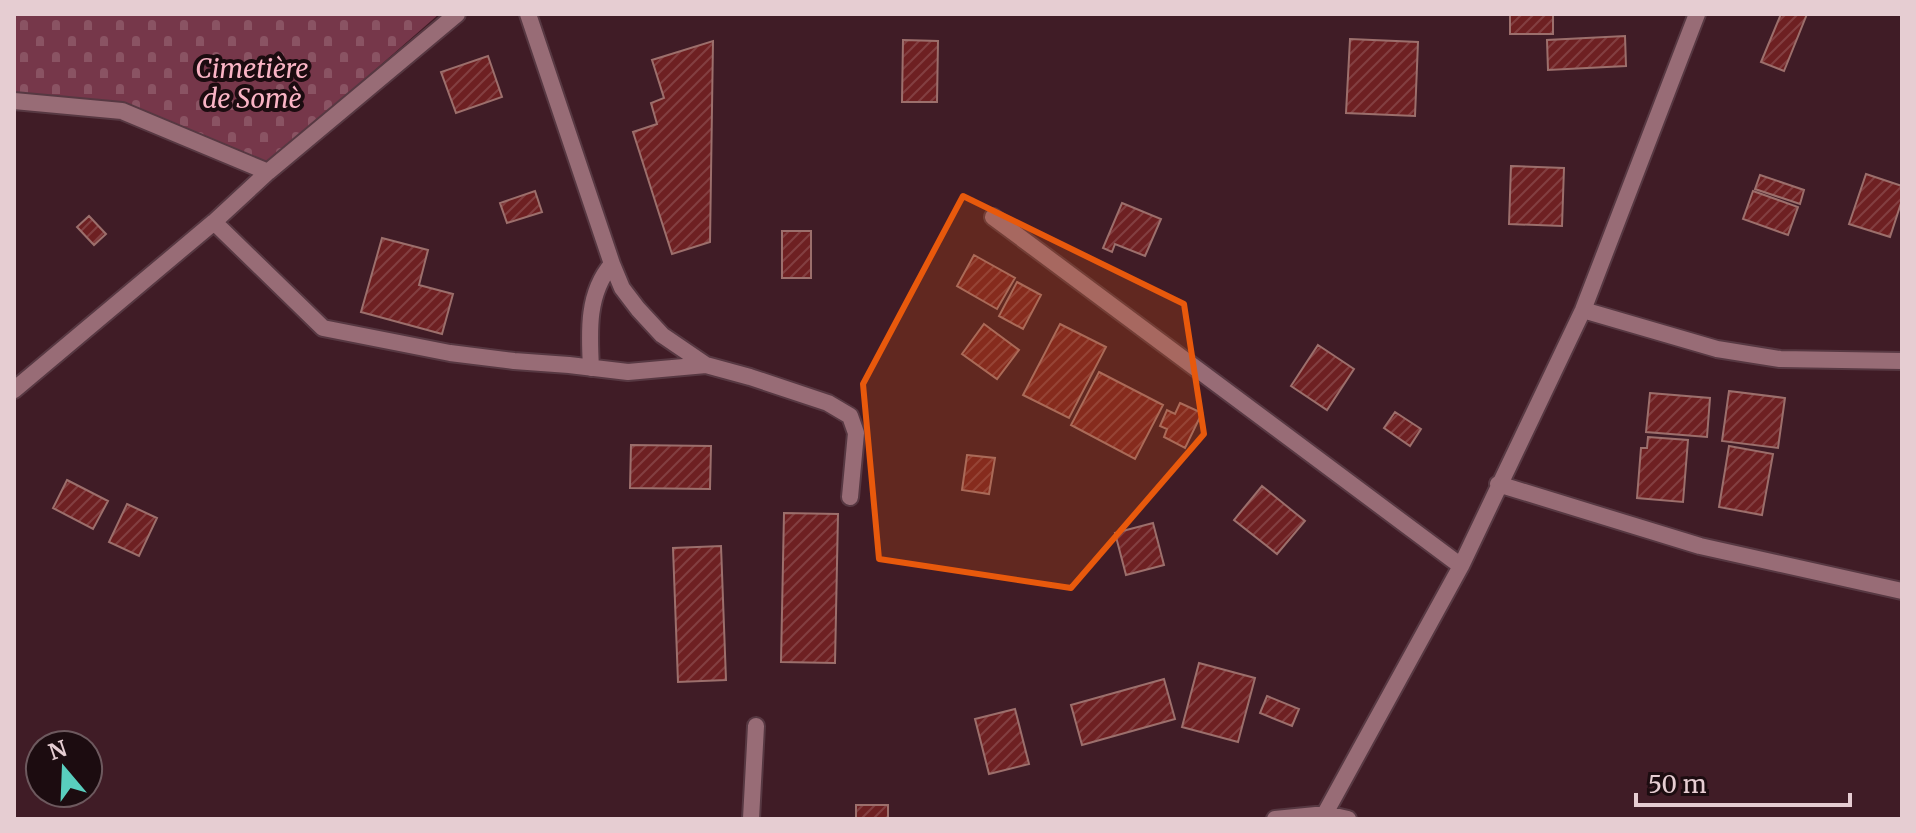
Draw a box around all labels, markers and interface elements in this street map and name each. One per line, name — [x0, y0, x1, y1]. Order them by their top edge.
park label: Cimetière de Somè — [195, 52, 309, 115]
north arrow — [24, 729, 104, 809]
text: N — [45, 734, 71, 766]
scale bar — [1636, 757, 1850, 807]
text: 50 m — [1648, 769, 1707, 800]

